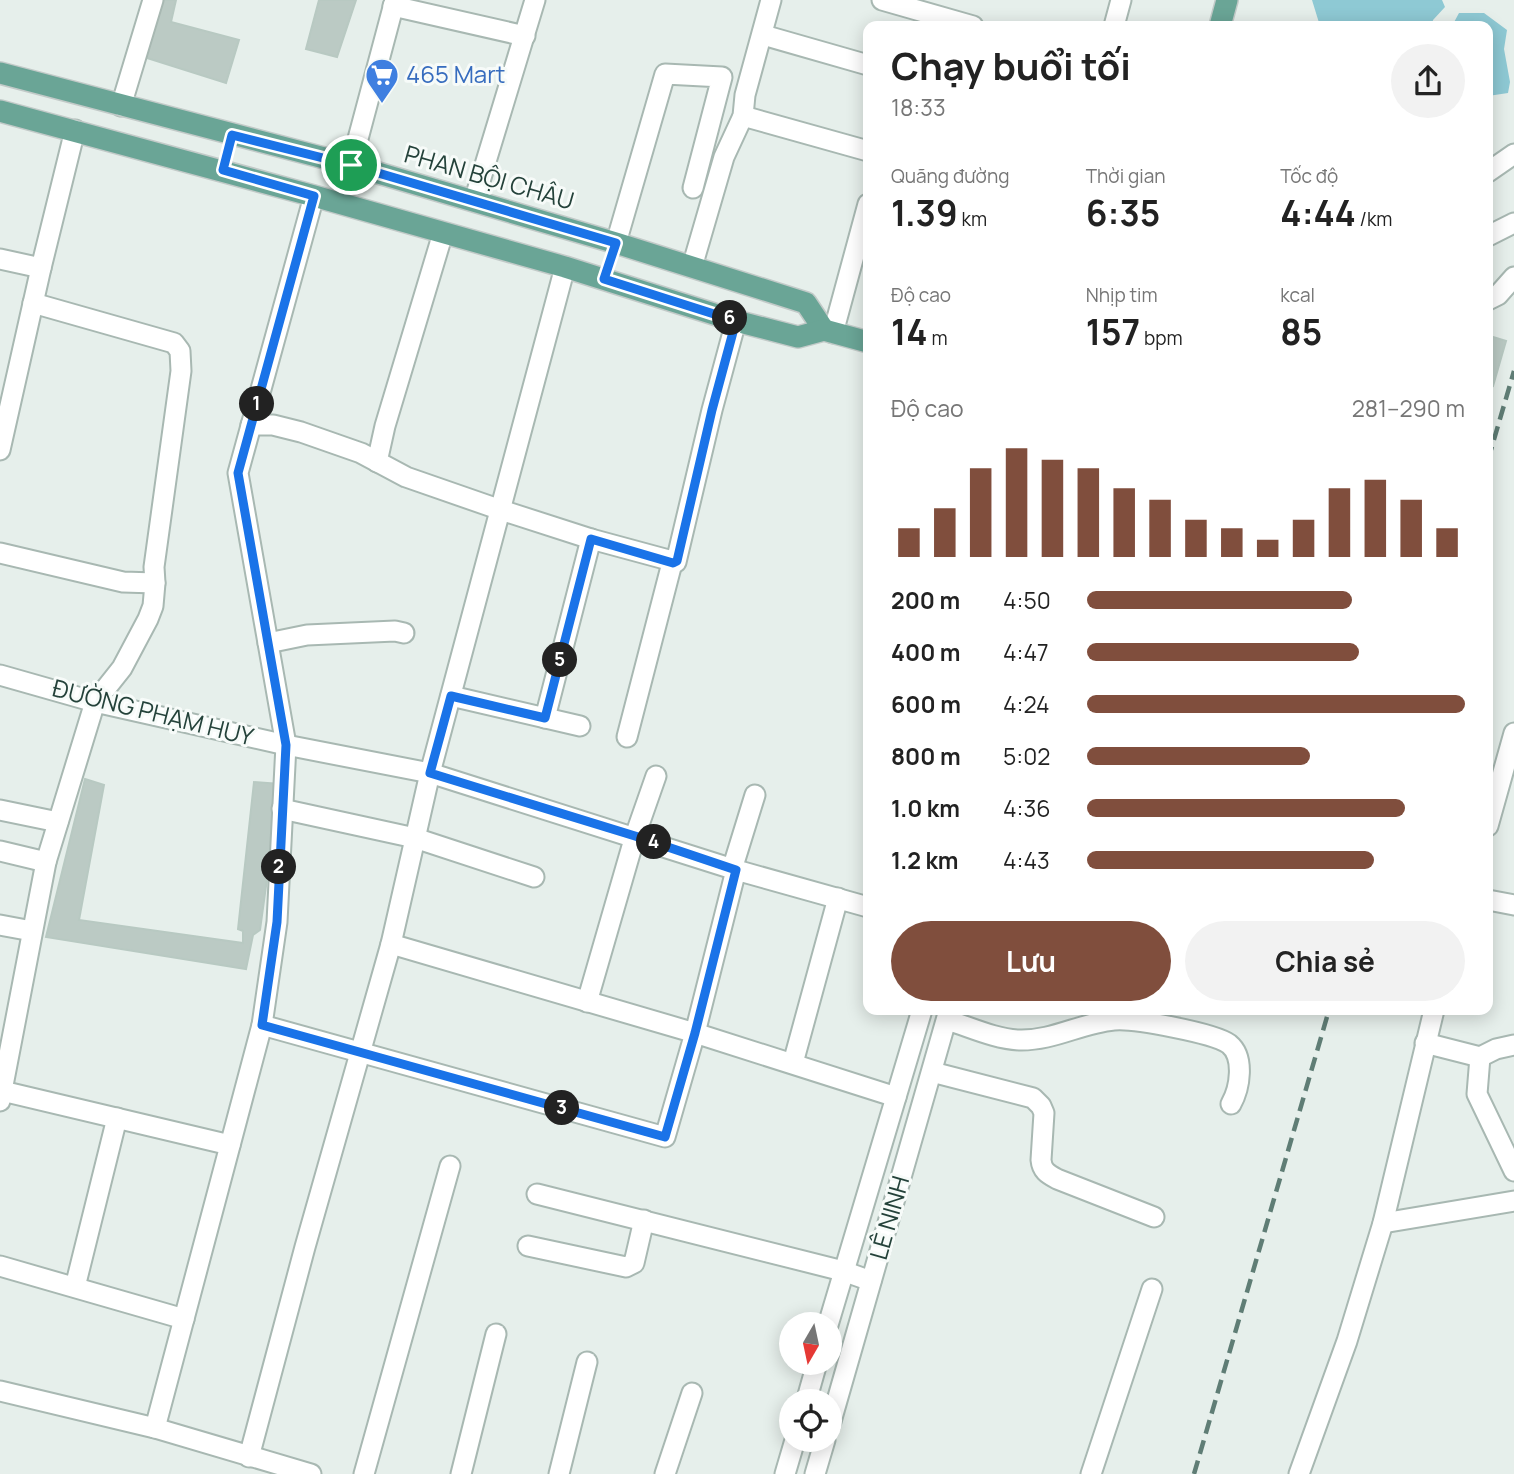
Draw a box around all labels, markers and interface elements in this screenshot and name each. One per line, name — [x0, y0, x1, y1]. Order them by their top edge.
text: Chạy buổi tối — [891, 39, 1131, 91]
button: share — [1391, 44, 1465, 118]
supermarket icon: 465 Mart — [363, 56, 401, 105]
place label: 465 Mart — [406, 57, 505, 90]
text: 18:33 — [891, 91, 946, 123]
pin — [321, 135, 381, 195]
street label: PHAN BỘI CHÂU — [401, 137, 578, 217]
icon: arrive — [332, 146, 370, 184]
text: Quãng đường — [891, 163, 1010, 189]
text: Thời gian — [1086, 163, 1166, 189]
text: Tốc độ — [1280, 163, 1338, 189]
text: 1.39 — [891, 189, 958, 237]
text: 6:35 — [1086, 189, 1160, 237]
text: 4:44 — [1280, 189, 1356, 237]
text: km — [958, 206, 987, 232]
text: /km — [1356, 206, 1392, 232]
text: Độ cao — [891, 282, 951, 308]
text: Nhịp tim — [1086, 282, 1158, 308]
text: kcal — [1280, 282, 1315, 308]
pin: 6 — [712, 300, 748, 336]
text: 6 — [724, 304, 735, 330]
text: 14 — [891, 308, 928, 356]
text: 157 — [1086, 308, 1140, 356]
text: 85 — [1280, 308, 1322, 356]
text: m — [928, 325, 948, 351]
text: bpm — [1140, 325, 1183, 351]
pin: 1 — [240, 386, 274, 422]
text: 1 — [252, 390, 261, 416]
text: Độ cao — [891, 392, 964, 424]
text: 281–290 m — [1352, 392, 1465, 424]
text: 200 m — [891, 584, 960, 616]
text: 4:50 — [1003, 584, 1051, 616]
text: 400 m — [891, 636, 961, 668]
text: 4:47 — [1003, 636, 1049, 668]
pin: 5 — [542, 642, 578, 678]
text: 5 — [554, 646, 565, 672]
street label: ĐƯỜNG PHẠM HUY — [49, 671, 258, 753]
text: 600 m — [891, 688, 961, 720]
text: 4:24 — [1003, 688, 1050, 720]
text: 800 m — [891, 740, 961, 772]
text: 5:02 — [1003, 740, 1050, 772]
text: 1.0 km — [891, 792, 960, 824]
text: 4:36 — [1003, 792, 1050, 824]
pin: 4 — [636, 824, 672, 860]
text: 4 — [648, 828, 659, 854]
text: 1.2 km — [891, 844, 958, 876]
text: 4:43 — [1003, 844, 1050, 876]
pin: 2 — [262, 850, 296, 884]
text: 2 — [273, 853, 284, 879]
button: Lưu — [891, 921, 1171, 1001]
button: Chia sẻ — [1185, 921, 1465, 1001]
pin: 3 — [544, 1090, 580, 1126]
text: 3 — [556, 1094, 567, 1120]
street label: LÊ NINH — [861, 1172, 916, 1263]
north arrow — [779, 1312, 842, 1376]
map controls — [779, 1312, 842, 1452]
button: locate — [779, 1389, 842, 1452]

